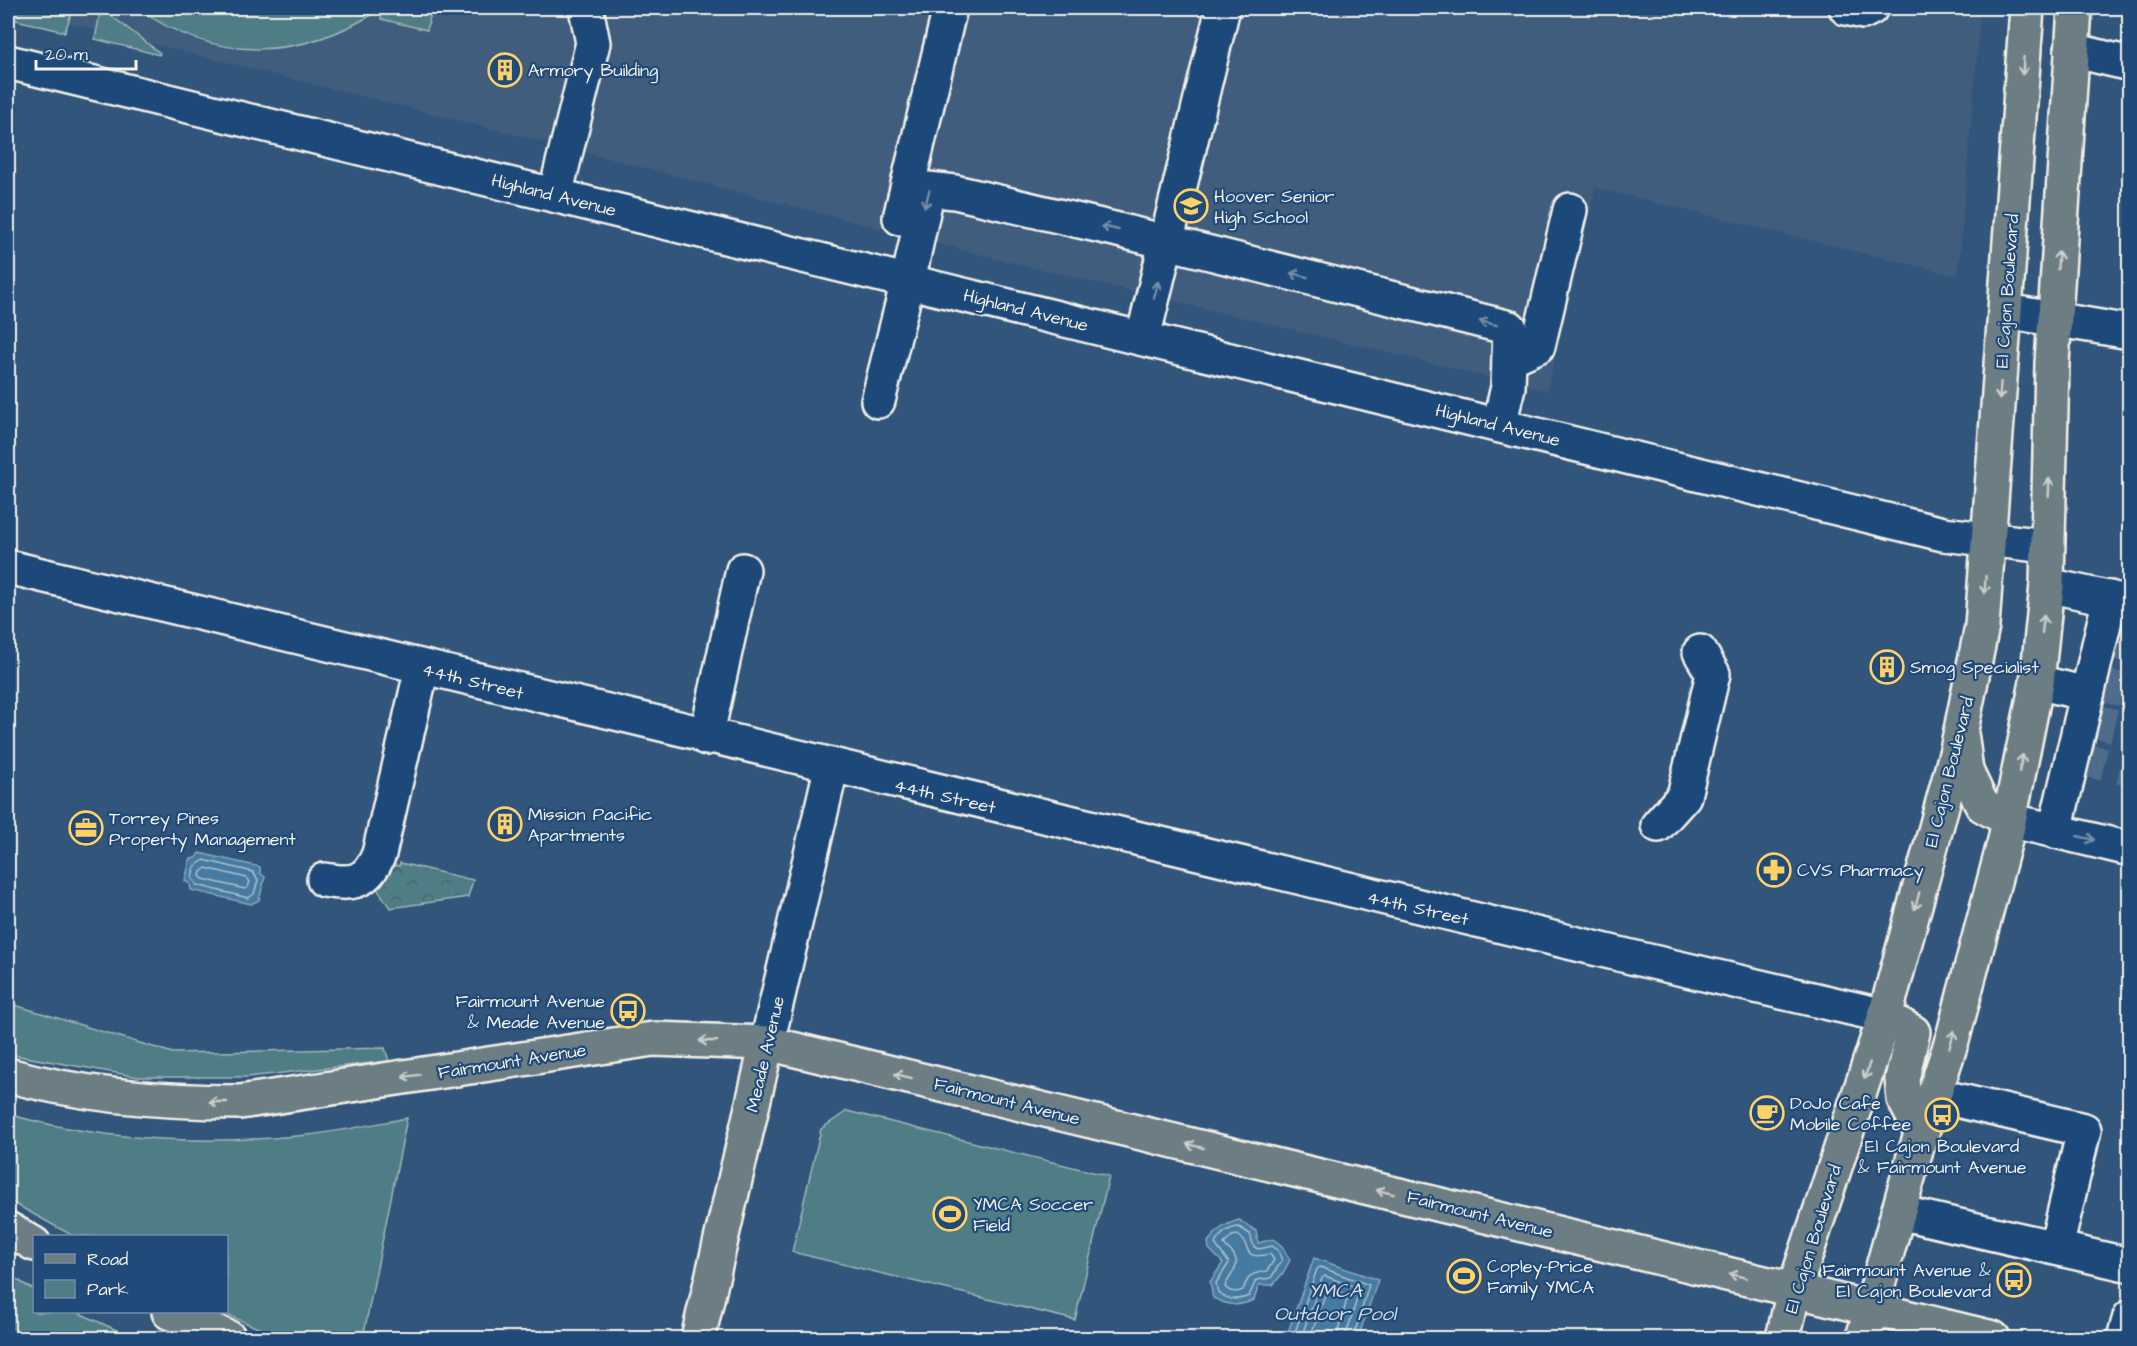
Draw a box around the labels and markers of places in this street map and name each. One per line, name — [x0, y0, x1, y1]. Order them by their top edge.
building icon: Armory Building — [487, 52, 523, 88]
place label: Armory Building — [528, 58, 658, 84]
place label: Hoover Senior High School — [1214, 184, 1335, 231]
school or university icon: Hoover Senior High School — [1173, 188, 1209, 224]
building icon: Smog Specialist — [1869, 649, 1905, 685]
place label: Smog Specialist — [1910, 655, 2039, 681]
place label: Mission Pacific Apartments — [528, 802, 652, 848]
place label: Torrey Pines Property Management — [109, 806, 297, 853]
building icon: Mission Pacific Apartments — [487, 806, 523, 842]
office icon: Torrey Pines Property Management — [68, 810, 104, 846]
pharmacy icon: CVS Pharmacy — [1756, 852, 1792, 888]
place label: CVS Pharmacy — [1797, 858, 1924, 884]
place label: Fairmount Avenue & Meade Avenue — [455, 989, 605, 1035]
bus stop icon: Fairmount Avenue & Meade Avenue — [610, 993, 646, 1029]
place label: DoJo Cafe Mobile Coffee — [1790, 1091, 1912, 1137]
cafe icon: DoJo Cafe Mobile Coffee — [1749, 1095, 1785, 1131]
bus stop icon: El Cajon Boulevard & Fairmount Avenue — [1924, 1097, 1960, 1133]
place label: El Cajon Boulevard & Fairmount Avenue — [1858, 1134, 2027, 1180]
place label: YMCA Soccer Field — [973, 1192, 1093, 1238]
sports icon: YMCA Soccer Field — [932, 1196, 968, 1232]
place label: Copley-Price Family YMCA — [1487, 1254, 1595, 1301]
sports icon: Copley-Price Family YMCA — [1446, 1258, 1482, 1294]
place label: Fairmount Avenue & El Cajon Boulevard — [1822, 1258, 1991, 1304]
bus stop icon: Fairmount Avenue & El Cajon Boulevard — [1996, 1262, 2032, 1298]

